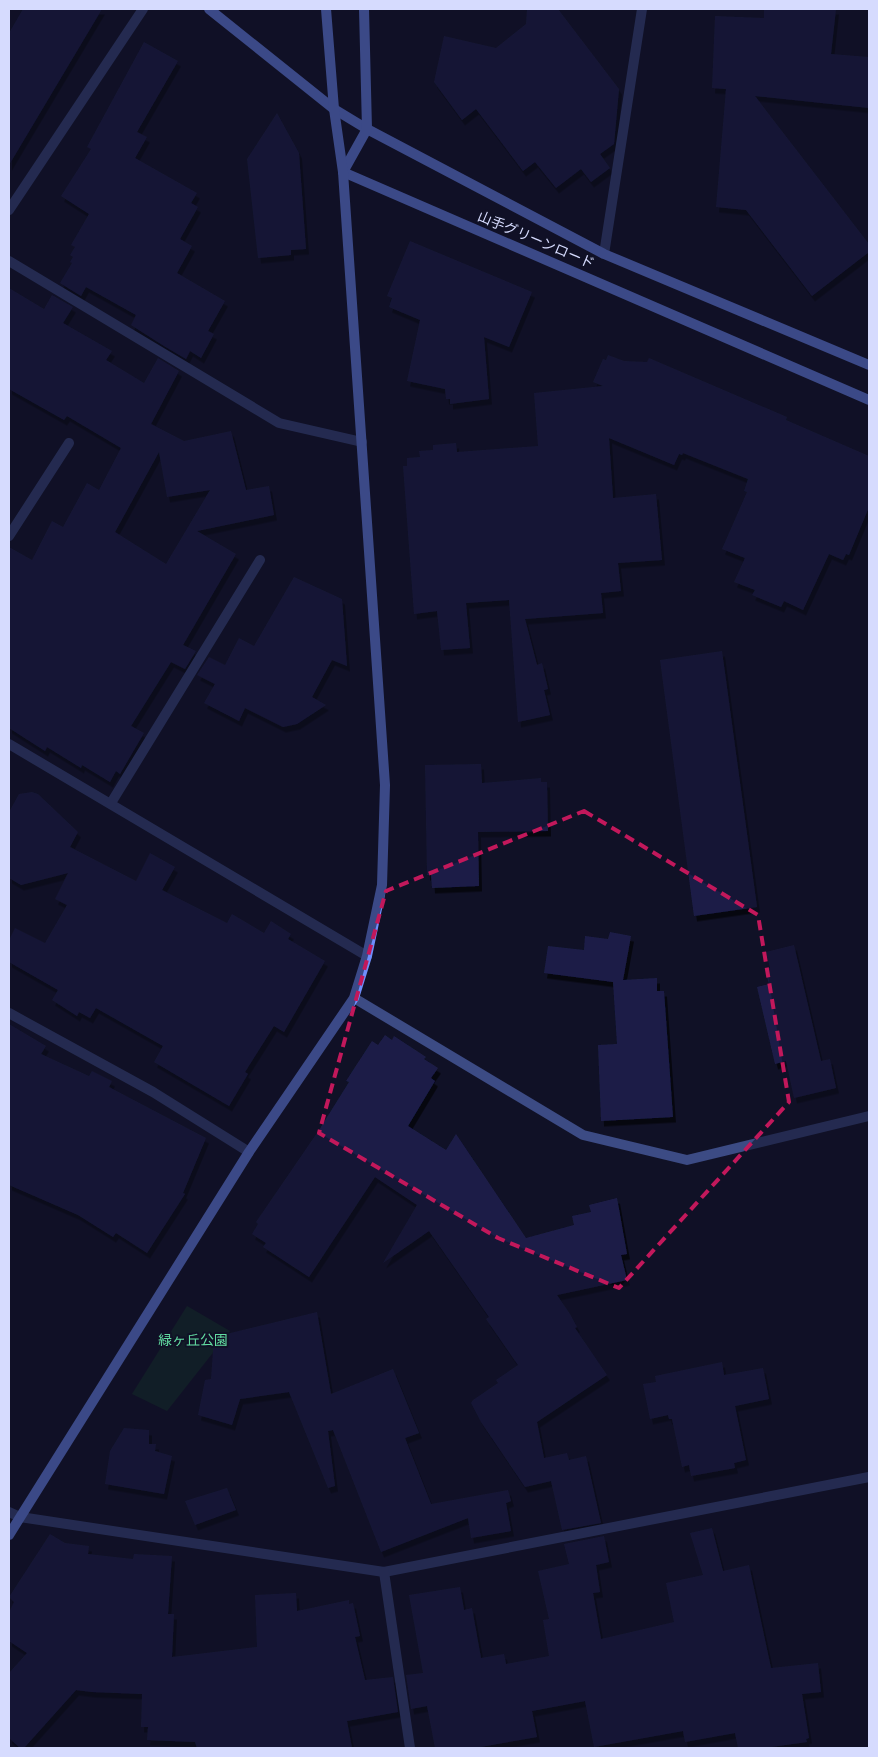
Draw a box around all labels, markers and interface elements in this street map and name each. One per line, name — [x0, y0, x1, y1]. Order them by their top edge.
street label: 山手グリーンロード — [475, 207, 597, 273]
park label: 緑ヶ丘公園 — [158, 1331, 228, 1350]

